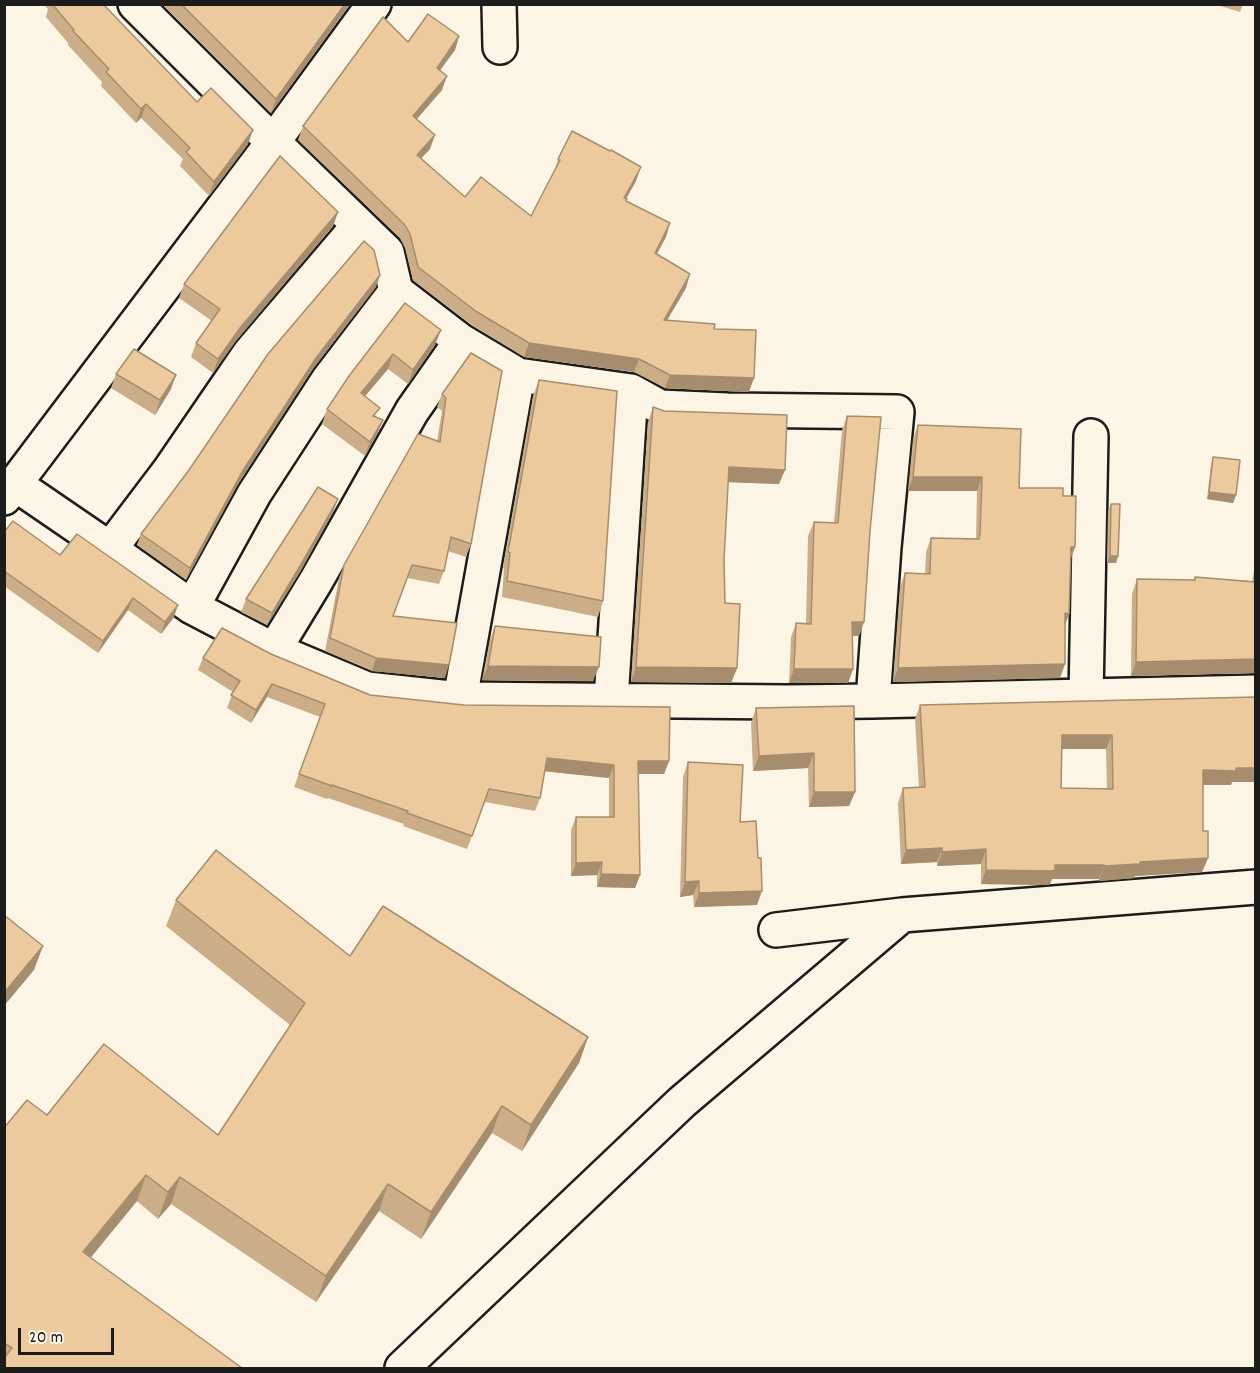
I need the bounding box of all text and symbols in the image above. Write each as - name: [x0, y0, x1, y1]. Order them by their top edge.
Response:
- scale bar: [21, 1316, 117, 1354]
- text: 20 m: [29, 1326, 63, 1351]

